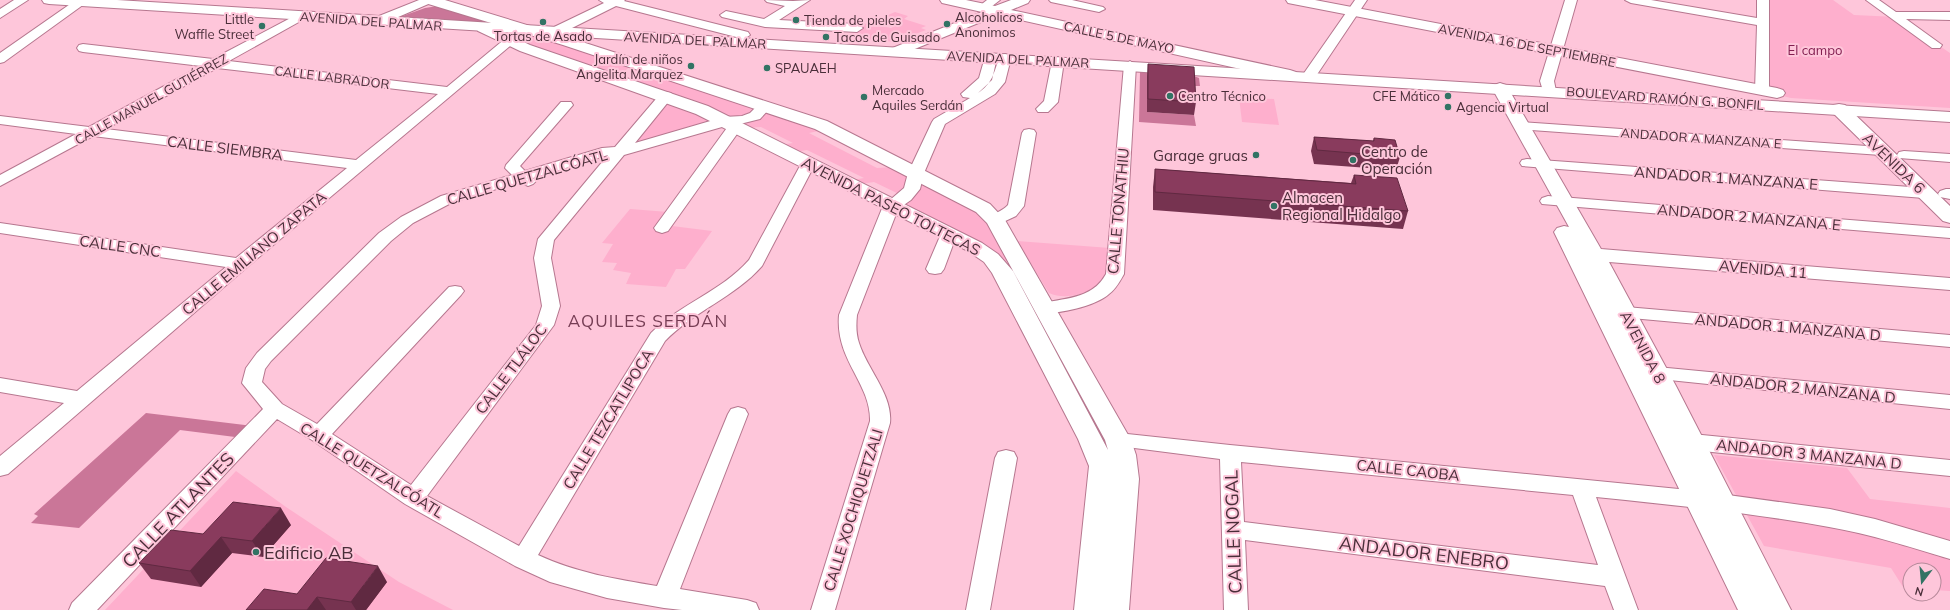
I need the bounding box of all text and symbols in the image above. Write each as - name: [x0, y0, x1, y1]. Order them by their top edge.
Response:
- street label: AVENIDA DEL PALMAR: [299, 8, 443, 34]
- place label: Alcoholicos Anonimos: [955, 9, 1023, 40]
- place label: Little Waffle Street: [174, 11, 254, 42]
- place label: Tienda de pieles: [804, 12, 901, 28]
- marker: Tienda de pieles: [791, 15, 801, 25]
- marker: Tortas de Asado: [538, 17, 548, 27]
- street label: CALLE 5 DE MAYO: [1062, 17, 1176, 57]
- marker: Alcoholicos Anonimos: [942, 19, 952, 29]
- street label: AVENIDA 16 DE SEPTIEMBRE: [1437, 20, 1617, 70]
- marker: Little Waffle Street: [257, 21, 267, 31]
- place label: Tortas de Asado: [494, 28, 592, 44]
- street label: AVENIDA DEL PALMAR: [623, 28, 767, 52]
- place label: Tacos de Guisado: [834, 29, 940, 45]
- marker: Tacos de Guisado: [821, 32, 831, 42]
- park label: El campo: [1788, 42, 1842, 58]
- street label: AVENIDA DEL PALMAR: [946, 47, 1090, 71]
- street label: CALLE MANUEL GUTIÉRREZ: [72, 50, 231, 148]
- place label: Jardín de niños Angelita Marquez: [576, 51, 683, 82]
- place label: SPAUAEH: [775, 60, 837, 76]
- marker: Jardín de niños Angelita Marquez: [686, 61, 696, 71]
- street label: CALLE LABRADOR: [274, 62, 390, 92]
- marker: SPAUAEH: [762, 63, 772, 73]
- place label: Mercado Aquiles Serdán: [872, 82, 963, 113]
- street label: BOULEVARD RAMÓN G. BONFIL: [1566, 83, 1764, 113]
- place label: Centro Técnico: [1178, 88, 1266, 104]
- place label: CFE Mático: [1372, 88, 1440, 104]
- marker: Centro Técnico: [1165, 91, 1175, 101]
- marker: CFE Mático: [1443, 91, 1453, 101]
- marker: Mercado Aquiles Serdán: [859, 92, 869, 102]
- place label: Agencia Virtual: [1456, 99, 1549, 115]
- marker: Agencia Virtual: [1443, 102, 1453, 112]
- street label: ANDADOR A MANZANA E: [1620, 124, 1782, 152]
- street label: AVENIDA 6: [1859, 129, 1929, 197]
- street label: CALLE SIEMBRA: [166, 131, 284, 165]
- place label: Centro de Operación: [1361, 142, 1432, 178]
- street label: CALLE QUETZALCÓATL: [445, 145, 609, 209]
- place label: Garage gruas: [1153, 146, 1248, 165]
- street label: CALLE TONATHIU: [1103, 147, 1133, 275]
- marker: Garage gruas: [1251, 150, 1261, 160]
- street label: AVENIDA PASEO TOLTECAS: [798, 153, 984, 259]
- marker: Centro de Operación: [1348, 155, 1358, 165]
- street label: ANDADOR 1 MANZANA E: [1633, 162, 1819, 194]
- street label: CALLE EMILIANO ZAPATA: [178, 187, 330, 319]
- place label: Almacen Regional Hidalgo: [1282, 188, 1401, 224]
- street label: ANDADOR 2 MANZANA E: [1656, 200, 1842, 235]
- marker: Almacen Regional Hidalgo: [1269, 201, 1279, 211]
- street label: CALLE CNC: [78, 231, 162, 261]
- street label: AVENIDA 11: [1718, 256, 1808, 282]
- street label: AVENIDA 8: [1616, 307, 1670, 387]
- street label: ANDADOR 1 MANZANA D: [1694, 309, 1882, 345]
- district label: AQUILES SERDÁN: [568, 310, 728, 331]
- street label: CALLE TLÁLOC: [471, 320, 551, 418]
- street label: CALLE TEZCATLIPOCA: [559, 346, 657, 492]
- street label: ANDADOR 2 MANZANA D: [1709, 369, 1897, 407]
- street label: CALLE QUETZALCÓATL: [297, 418, 447, 522]
- street label: CALLE XOCHIQUETZALI: [819, 427, 887, 593]
- street label: ANDADOR 3 MANZANA D: [1715, 435, 1903, 473]
- street label: CALLE ATLANTES: [117, 448, 239, 572]
- street label: CALLE CAOBA: [1355, 455, 1461, 485]
- street label: CALLE NOGAL: [1219, 470, 1247, 594]
- street label: ANDADOR ENEBRO: [1338, 531, 1510, 575]
- place label: Edificio AB: [264, 541, 354, 564]
- marker: Edificio AB: [251, 547, 261, 557]
- north arrow: [1902, 562, 1942, 602]
- text: N: [1913, 584, 1925, 599]

